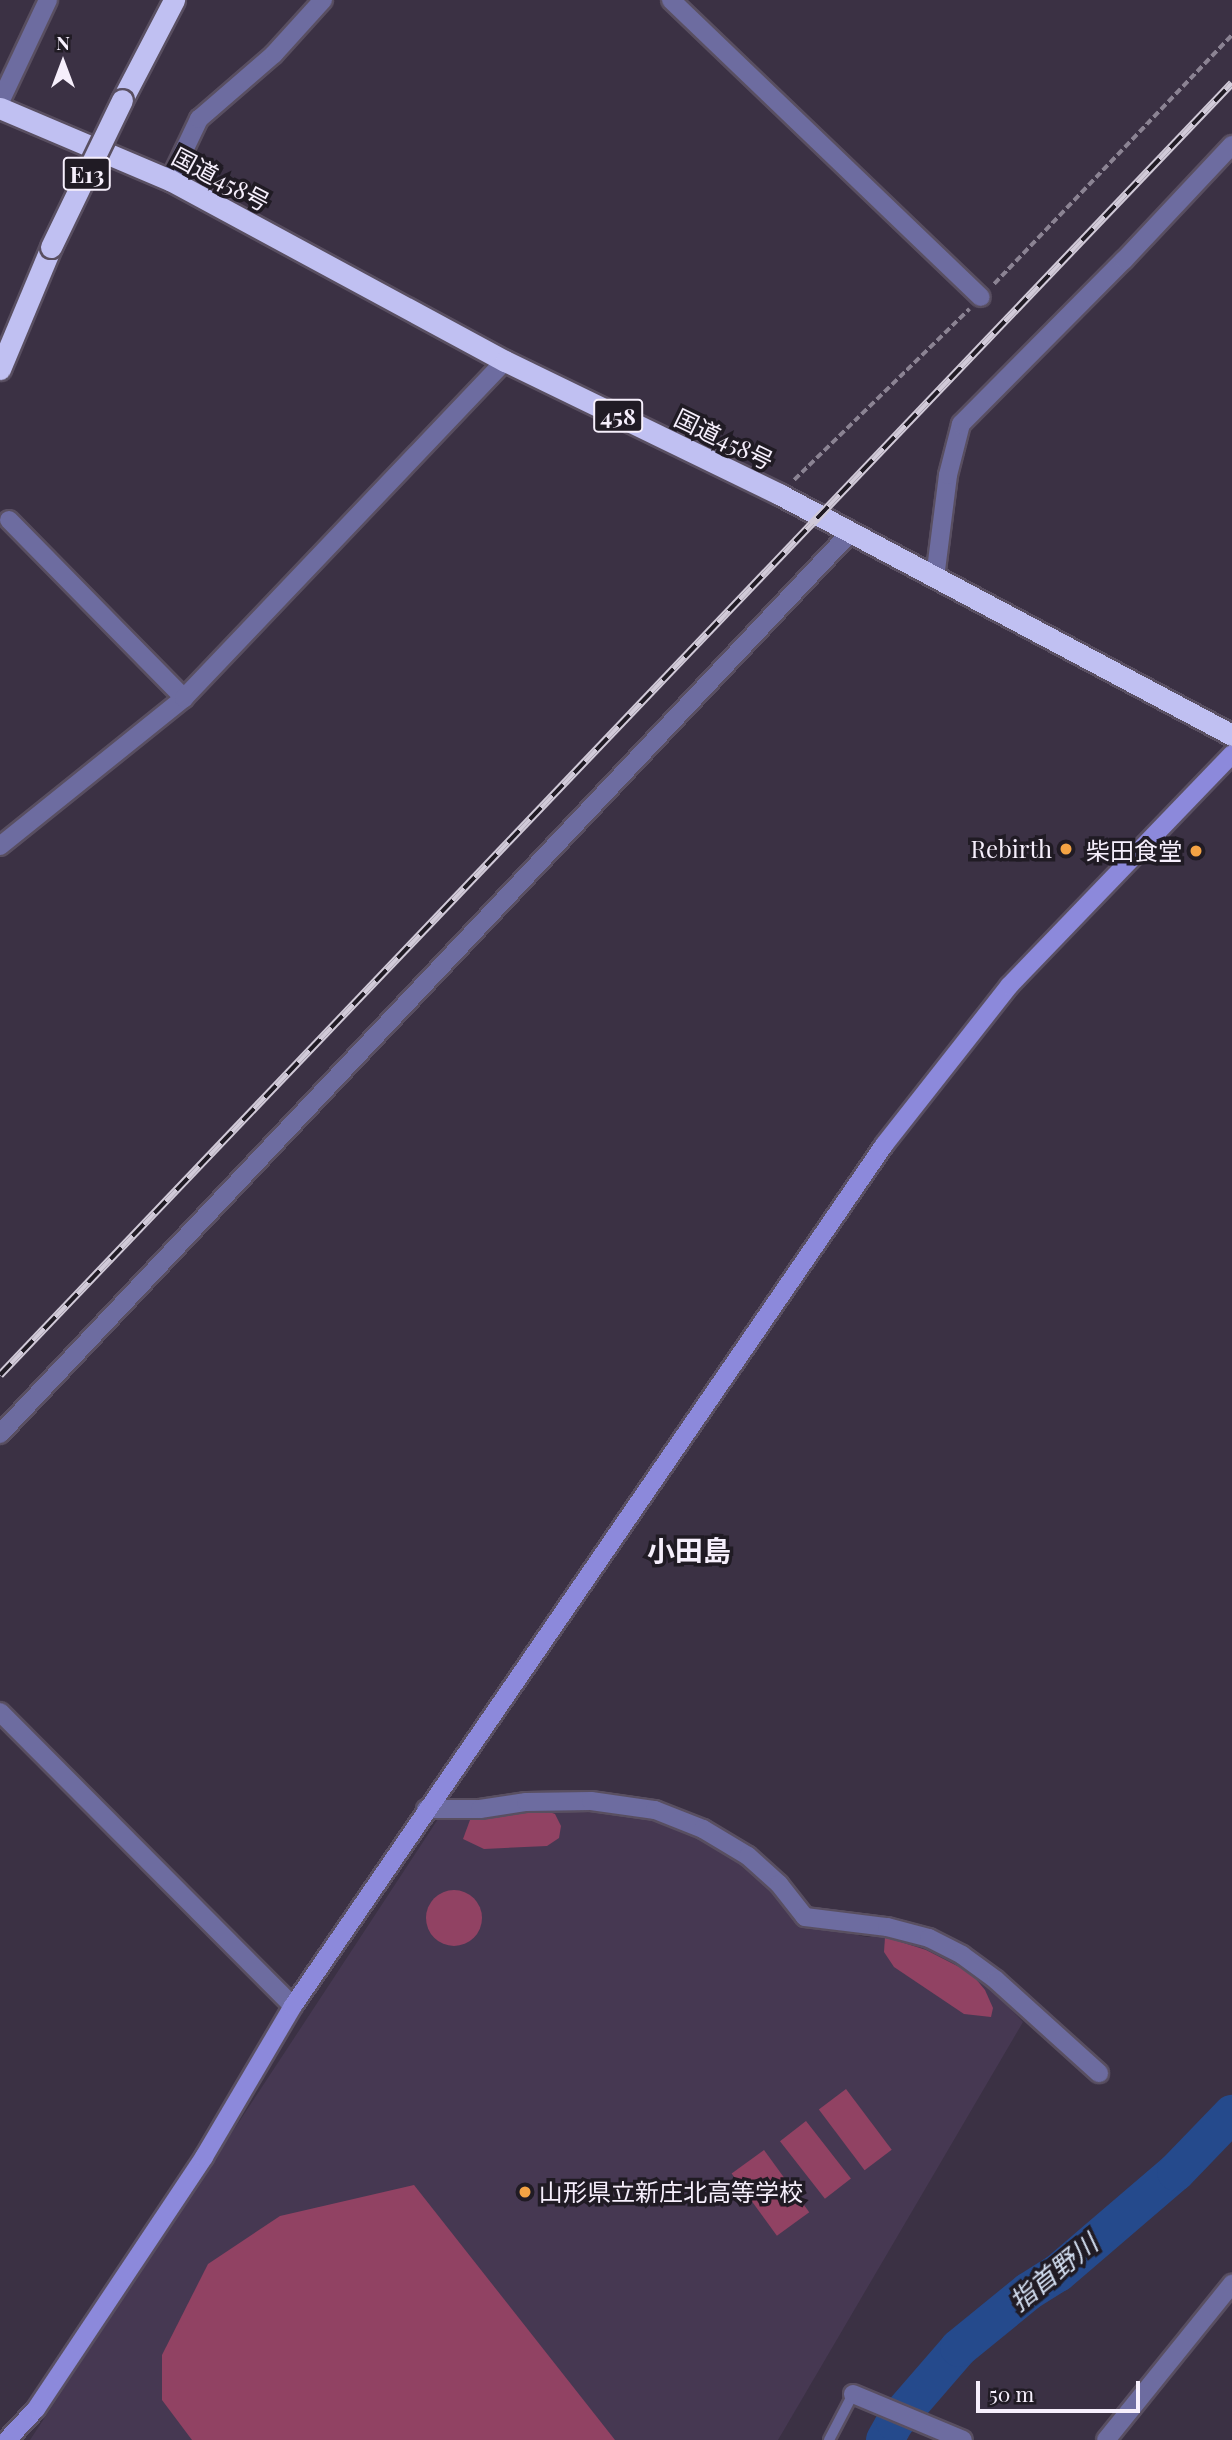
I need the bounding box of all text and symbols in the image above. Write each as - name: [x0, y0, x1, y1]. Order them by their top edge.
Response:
- north arrow: [28, 28, 98, 98]
- text: N: [56, 29, 70, 55]
- street label: 国道458号: [167, 141, 275, 217]
- road number: E13: [62, 154, 112, 194]
- road number: 458: [592, 396, 644, 436]
- street label: 国道458号: [670, 403, 778, 475]
- place label: Rebirth: [970, 835, 1052, 863]
- place label: 柴田食堂: [1086, 837, 1182, 865]
- marker: Rebirth: [1058, 841, 1074, 857]
- marker: 柴田食堂: [1188, 843, 1204, 859]
- district label: 小田島: [647, 1533, 731, 1567]
- place label: 山形県立新庄北高等学校: [539, 2178, 803, 2206]
- marker: 山形県立新庄北高等学校: [517, 2184, 533, 2200]
- water label: 指首野川: [1003, 2227, 1103, 2317]
- scale bar: [980, 2366, 1144, 2410]
- text: 50 m: [989, 2379, 1034, 2407]

